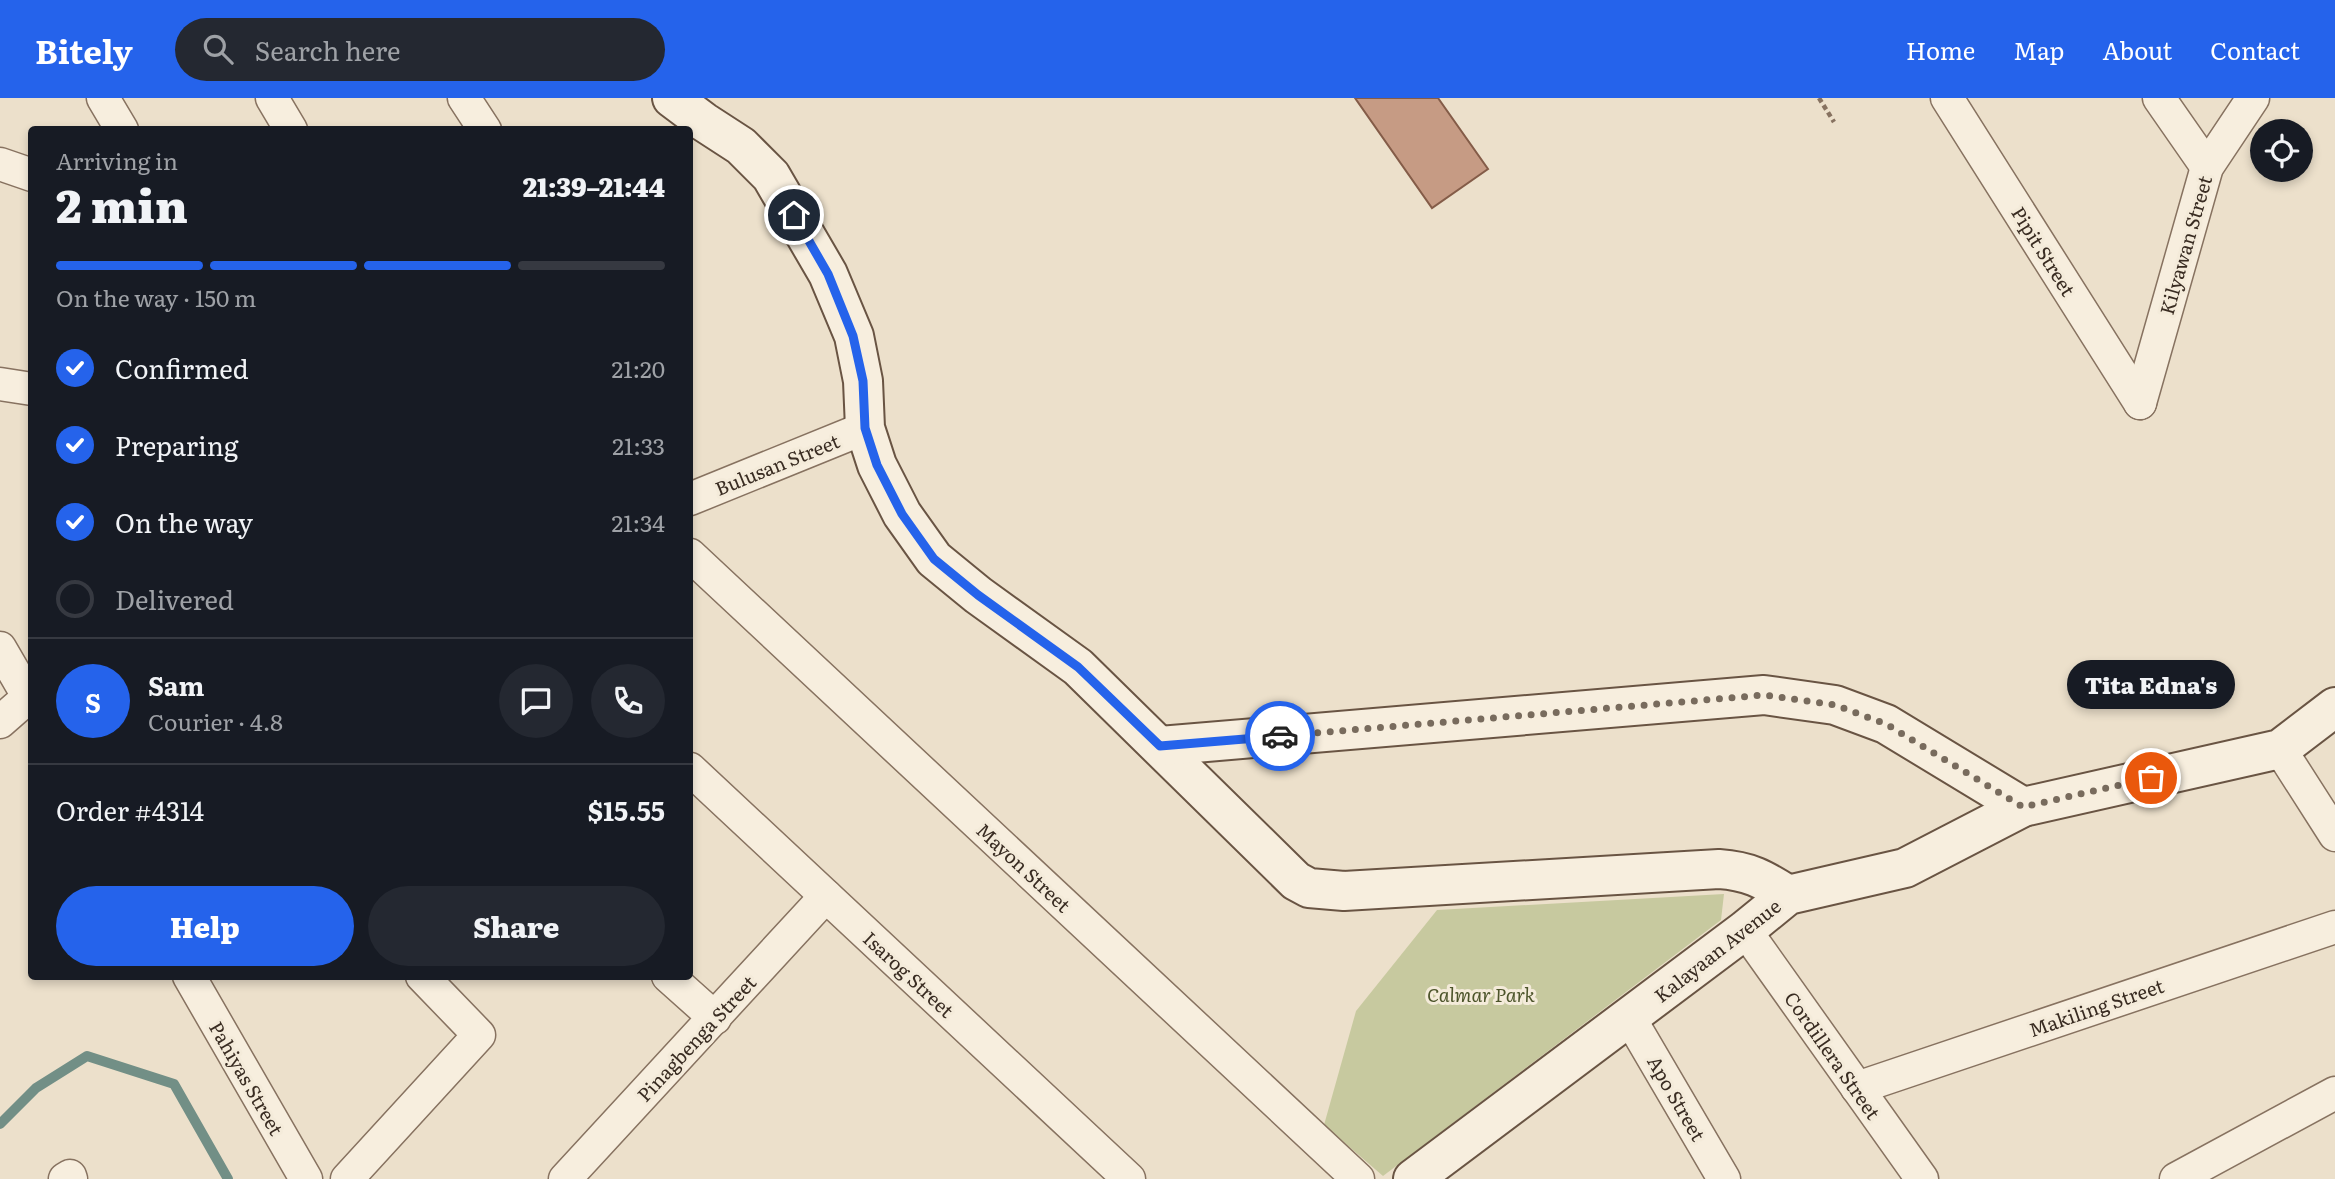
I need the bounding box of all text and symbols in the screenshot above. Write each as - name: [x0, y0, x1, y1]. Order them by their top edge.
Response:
- search box: [175, 18, 665, 81]
- text: Bitely: [35, 25, 133, 74]
- icon: search: [199, 30, 237, 68]
- text: Search here: [255, 30, 401, 69]
- text: Home: [1906, 32, 1975, 67]
- text: Map: [2013, 32, 2064, 67]
- text: About: [2102, 32, 2172, 67]
- text: Contact: [2210, 32, 2300, 67]
- map controls: [2250, 119, 2313, 182]
- button: locate: [2250, 119, 2313, 182]
- text: Arriving in: [56, 143, 178, 177]
- text: 21:39–21:44: [523, 166, 665, 205]
- text: 2 min: [56, 169, 188, 237]
- street label: Kilyawan Street: [2152, 172, 2218, 318]
- pin: [764, 185, 824, 245]
- icon: home: [775, 196, 813, 234]
- street label: Pipit Street: [2005, 201, 2083, 302]
- text: On the way · 150 m: [56, 280, 256, 314]
- text: Confirmed: [115, 348, 249, 387]
- icon: check: [56, 349, 94, 387]
- text: 21:20: [612, 351, 665, 385]
- text: Preparing: [115, 425, 238, 464]
- icon: check: [56, 426, 94, 464]
- street label: Bulusan Street: [711, 426, 844, 502]
- text: 21:33: [612, 428, 665, 462]
- text: On the way: [115, 502, 253, 541]
- icon: check: [56, 503, 94, 541]
- text: 21:34: [612, 505, 665, 539]
- text: Delivered: [115, 579, 234, 618]
- callout: Tita Edna's: [2067, 659, 2235, 708]
- button: chat: [499, 664, 573, 738]
- button: phone: [591, 664, 665, 738]
- text: Sam: [148, 665, 204, 704]
- text: Tita Edna's: [2085, 667, 2217, 701]
- text: S: [85, 682, 101, 721]
- courier: [1245, 701, 1315, 771]
- text: Courier · 4.8: [148, 704, 283, 738]
- icon: car: [1261, 717, 1299, 755]
- pin: [2121, 748, 2181, 808]
- icon: bag: [2132, 759, 2170, 797]
- text: Order #4314: [56, 790, 204, 829]
- text: $15.55: [588, 790, 665, 829]
- street label: Mayon Street: [971, 816, 1078, 918]
- button: Help: [56, 886, 354, 966]
- button: Share: [368, 886, 665, 966]
- street label: Kalayaan Avenue: [1648, 892, 1786, 1008]
- street label: Isarog Street: [857, 925, 961, 1024]
- street label: Pinagbenga Street: [630, 968, 762, 1107]
- street label: Makiling Street: [2025, 971, 2167, 1043]
- park label: Calmar Park: [1427, 980, 1536, 1008]
- street label: Cordillera Street: [1778, 985, 1888, 1125]
- street label: Pahiyas Street: [203, 1016, 291, 1140]
- street label: Apo Street: [1641, 1050, 1713, 1146]

